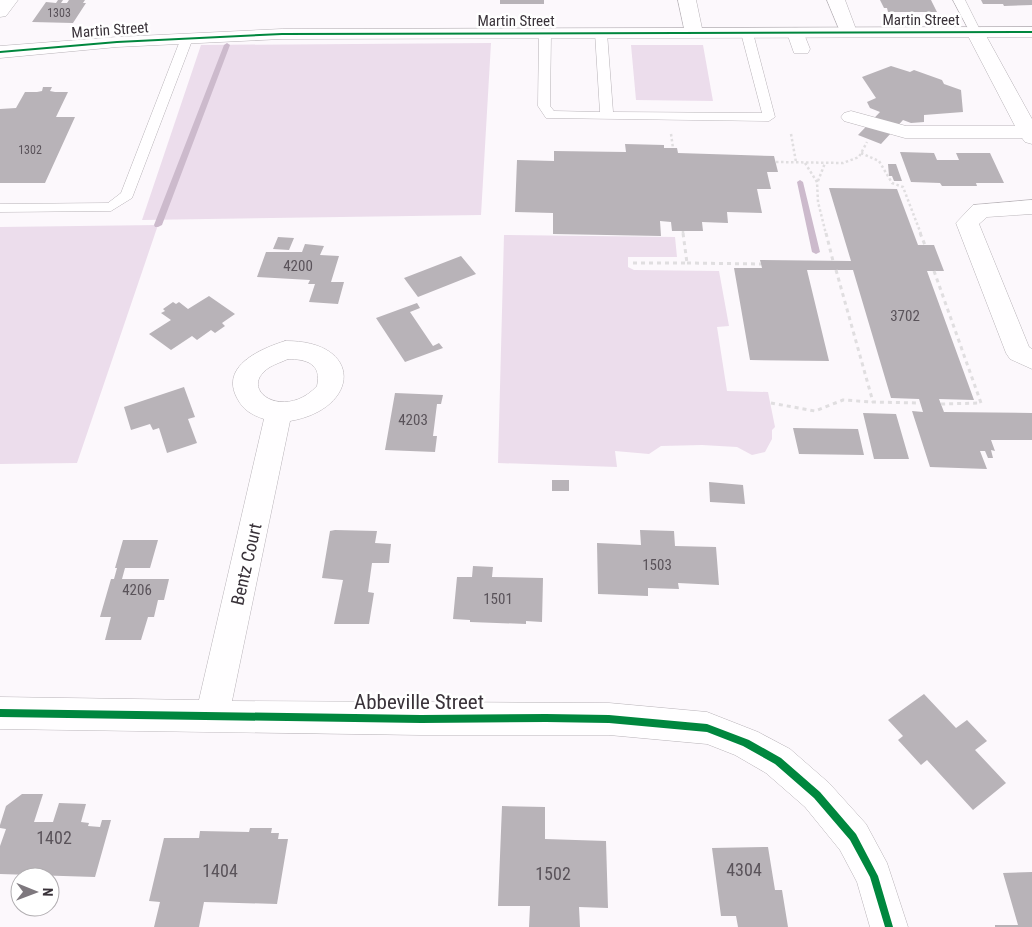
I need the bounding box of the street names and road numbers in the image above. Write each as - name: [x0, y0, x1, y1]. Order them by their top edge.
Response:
- street label: Martin Street: [882, 11, 960, 29]
- street label: Martin Street: [477, 12, 555, 30]
- street label: Martin Street: [71, 18, 149, 42]
- street label: Bentz Court: [226, 521, 266, 607]
- street label: Abbeville Street: [354, 690, 484, 714]

